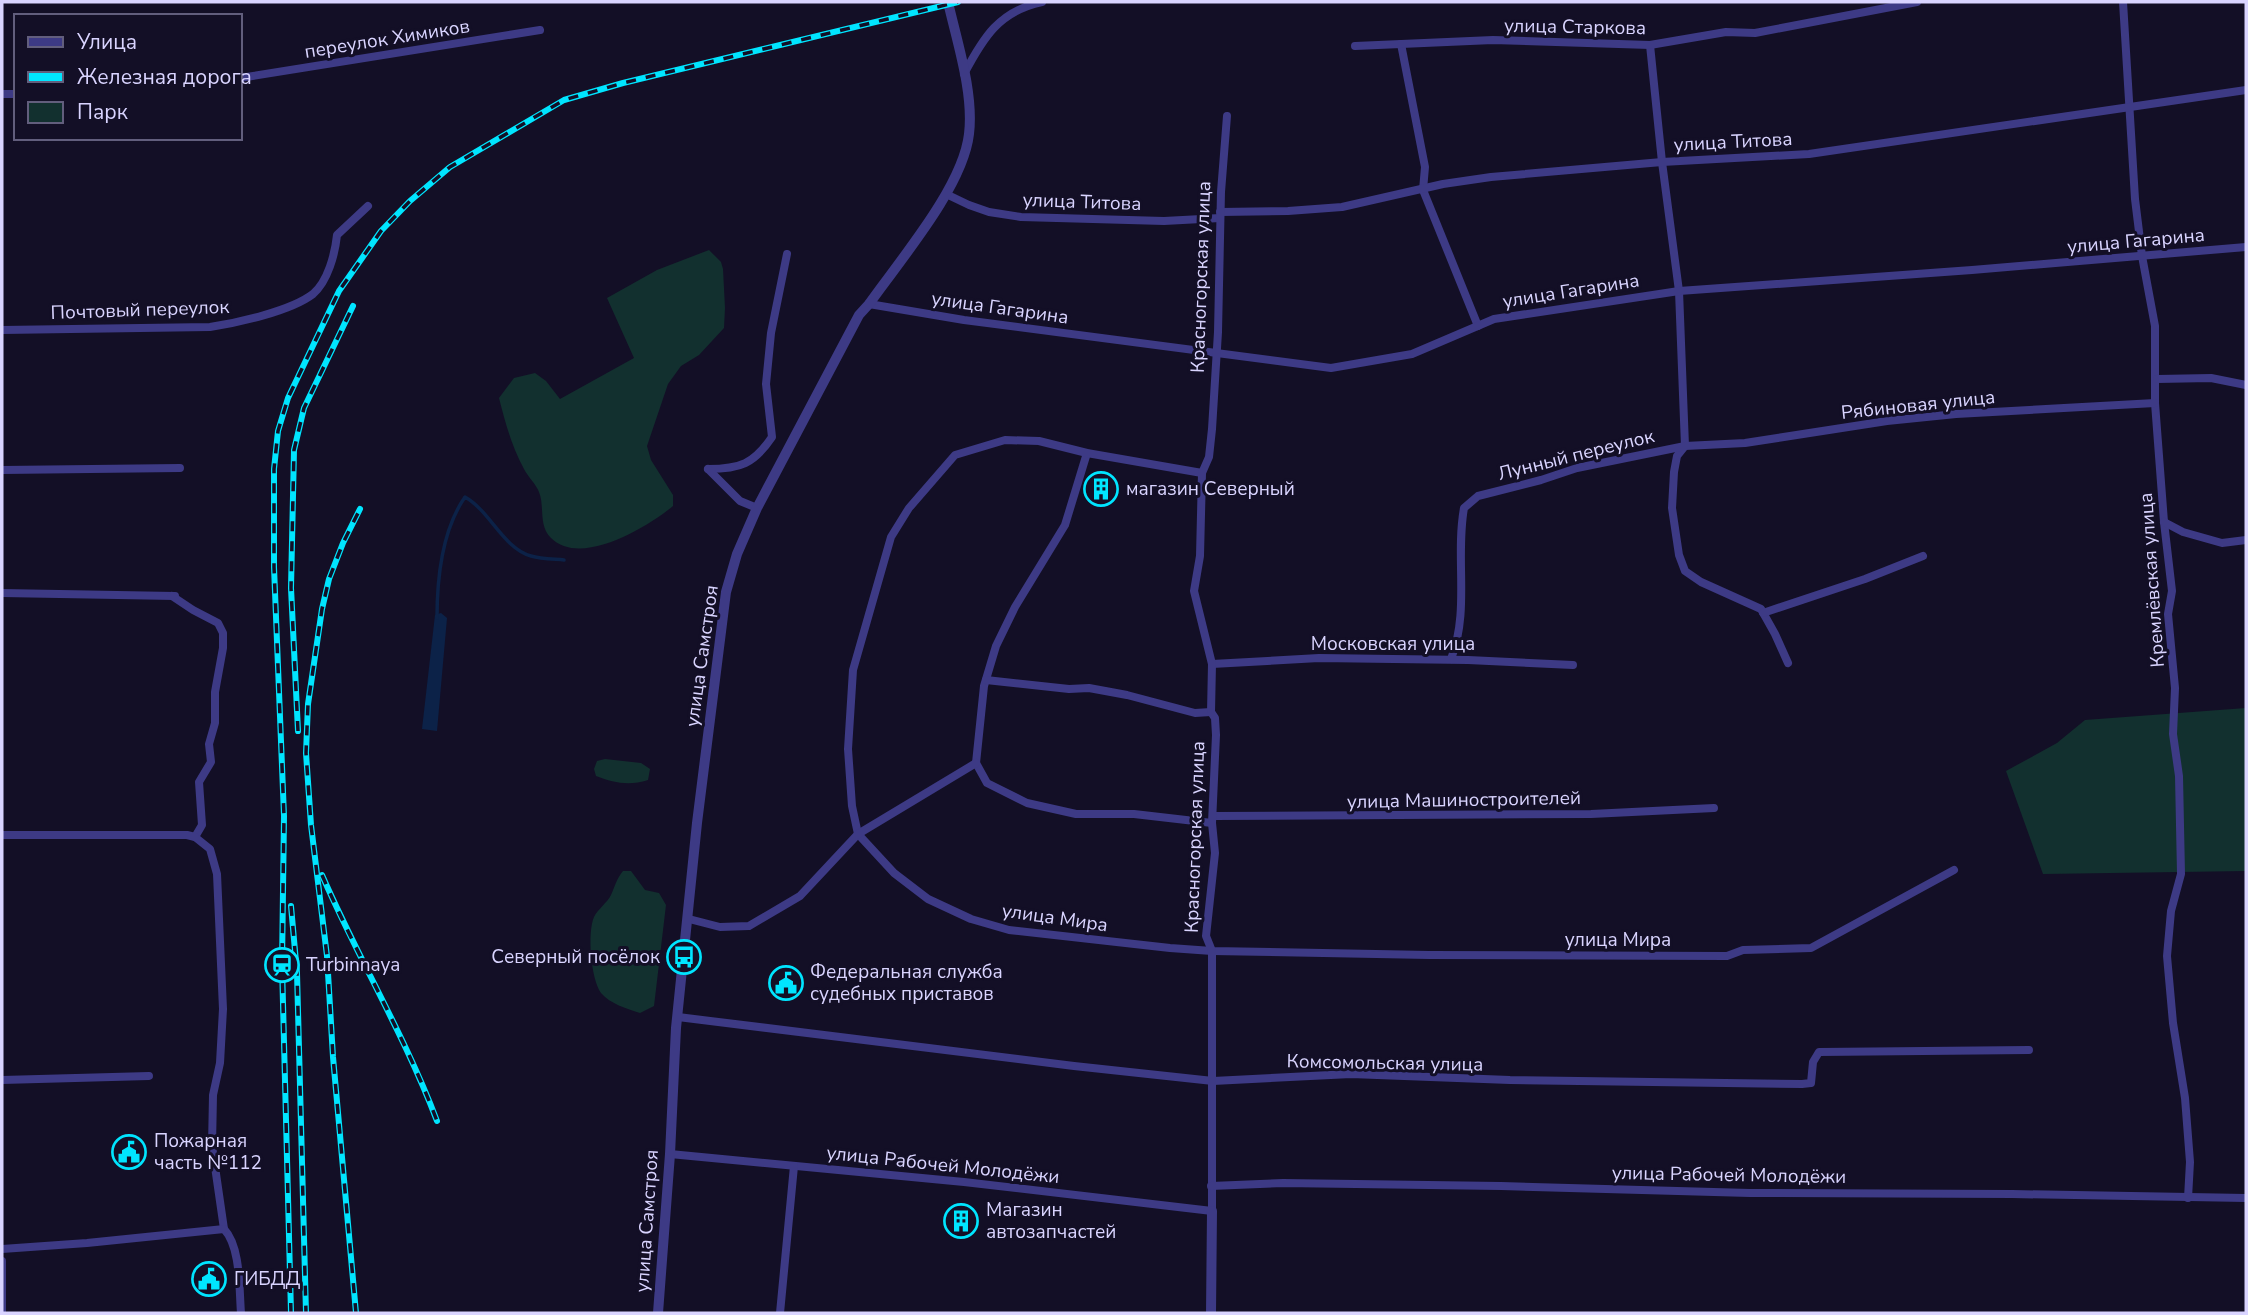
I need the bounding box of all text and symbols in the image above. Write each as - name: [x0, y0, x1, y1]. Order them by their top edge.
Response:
- street label: переулок Химиков: [303, 13, 471, 65]
- street label: улица Старкова: [1504, 13, 1646, 41]
- legend: [14, 14, 242, 140]
- text: Улица: [76, 28, 137, 56]
- text: Железная дорога: [77, 63, 252, 91]
- text: Парк: [77, 98, 129, 126]
- street label: улица Титова: [1673, 126, 1793, 158]
- street label: Красногорская улица: [1185, 180, 1217, 374]
- street label: улица Титова: [1022, 187, 1142, 217]
- street label: улица Гагарина: [2066, 222, 2206, 260]
- street label: улица Гагарина: [1501, 267, 1641, 315]
- street label: улица Гагарина: [930, 286, 1070, 330]
- street label: Почтовый переулок: [50, 294, 230, 326]
- street label: Рябиновая улица: [1840, 384, 1996, 426]
- street label: Лунный переулок: [1495, 423, 1657, 487]
- building icon: магазин Северный: [1082, 470, 1120, 508]
- place label: магазин Северный: [1126, 476, 1295, 502]
- street label: Кремлёвская улица: [2133, 492, 2171, 668]
- street label: улица Самстроя: [679, 583, 725, 729]
- street label: Московская улица: [1311, 631, 1475, 657]
- street label: Красногорская улица: [1179, 740, 1211, 934]
- street label: улица Машиностроителей: [1347, 785, 1581, 815]
- street label: улица Мира: [1000, 898, 1110, 938]
- street label: улица Мира: [1565, 927, 1671, 953]
- bus stop icon: Северный посёлок: [665, 938, 703, 976]
- place label: Северный посёлок: [491, 944, 660, 970]
- station icon: Turbinnaya: [263, 946, 301, 984]
- place label: Turbinnaya: [306, 952, 400, 978]
- place label: Федеральная служба судебных приставов: [810, 959, 1003, 1007]
- public building icon: Федеральная служба судебных приставов: [767, 964, 805, 1002]
- street label: Комсомольская улица: [1286, 1048, 1484, 1078]
- place label: Пожарная часть №112: [154, 1128, 262, 1176]
- public building icon: Пожарная часть №112: [110, 1133, 148, 1171]
- street label: улица Рабочей Молодёжи: [825, 1140, 1061, 1190]
- street label: улица Самстроя: [629, 1149, 665, 1293]
- street label: улица Рабочей Молодёжи: [1612, 1160, 1846, 1190]
- place label: Магазин автозапчастей: [986, 1197, 1116, 1245]
- building icon: Магазин автозапчастей: [942, 1202, 980, 1240]
- public building icon: ГИБДД: [190, 1260, 228, 1298]
- place label: ГИБДД: [234, 1266, 300, 1292]

